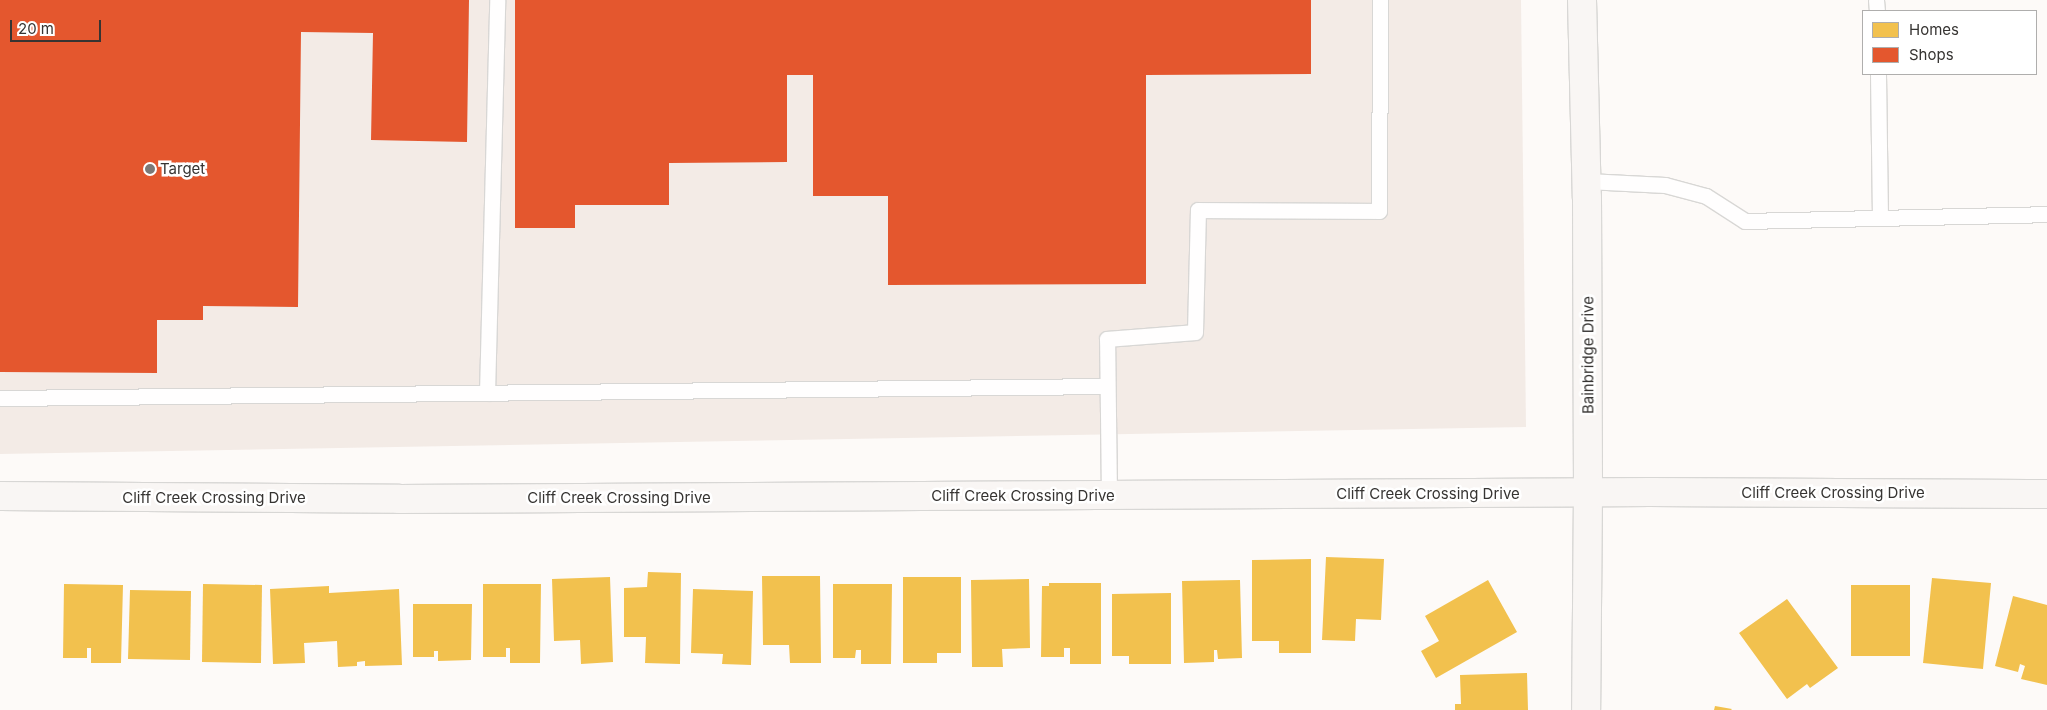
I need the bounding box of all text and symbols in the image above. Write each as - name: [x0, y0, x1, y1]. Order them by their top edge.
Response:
- scale bar: [12, 10, 104, 42]
- legend: [1862, 10, 2037, 75]
- text: 20 m: [18, 19, 54, 38]
- text: Homes: [1909, 20, 1959, 39]
- text: Shops: [1909, 45, 1954, 64]
- place label: Target: [160, 160, 205, 178]
- marker: Target: [144, 163, 156, 175]
- street label: Bainbridge Drive: [1579, 296, 1597, 414]
- street label: Cliff Creek Crossing Drive: [1741, 484, 1925, 502]
- street label: Cliff Creek Crossing Drive: [1336, 485, 1520, 503]
- street label: Cliff Creek Crossing Drive: [931, 487, 1115, 505]
- street label: Cliff Creek Crossing Drive: [122, 489, 306, 507]
- street label: Cliff Creek Crossing Drive: [527, 489, 711, 507]

